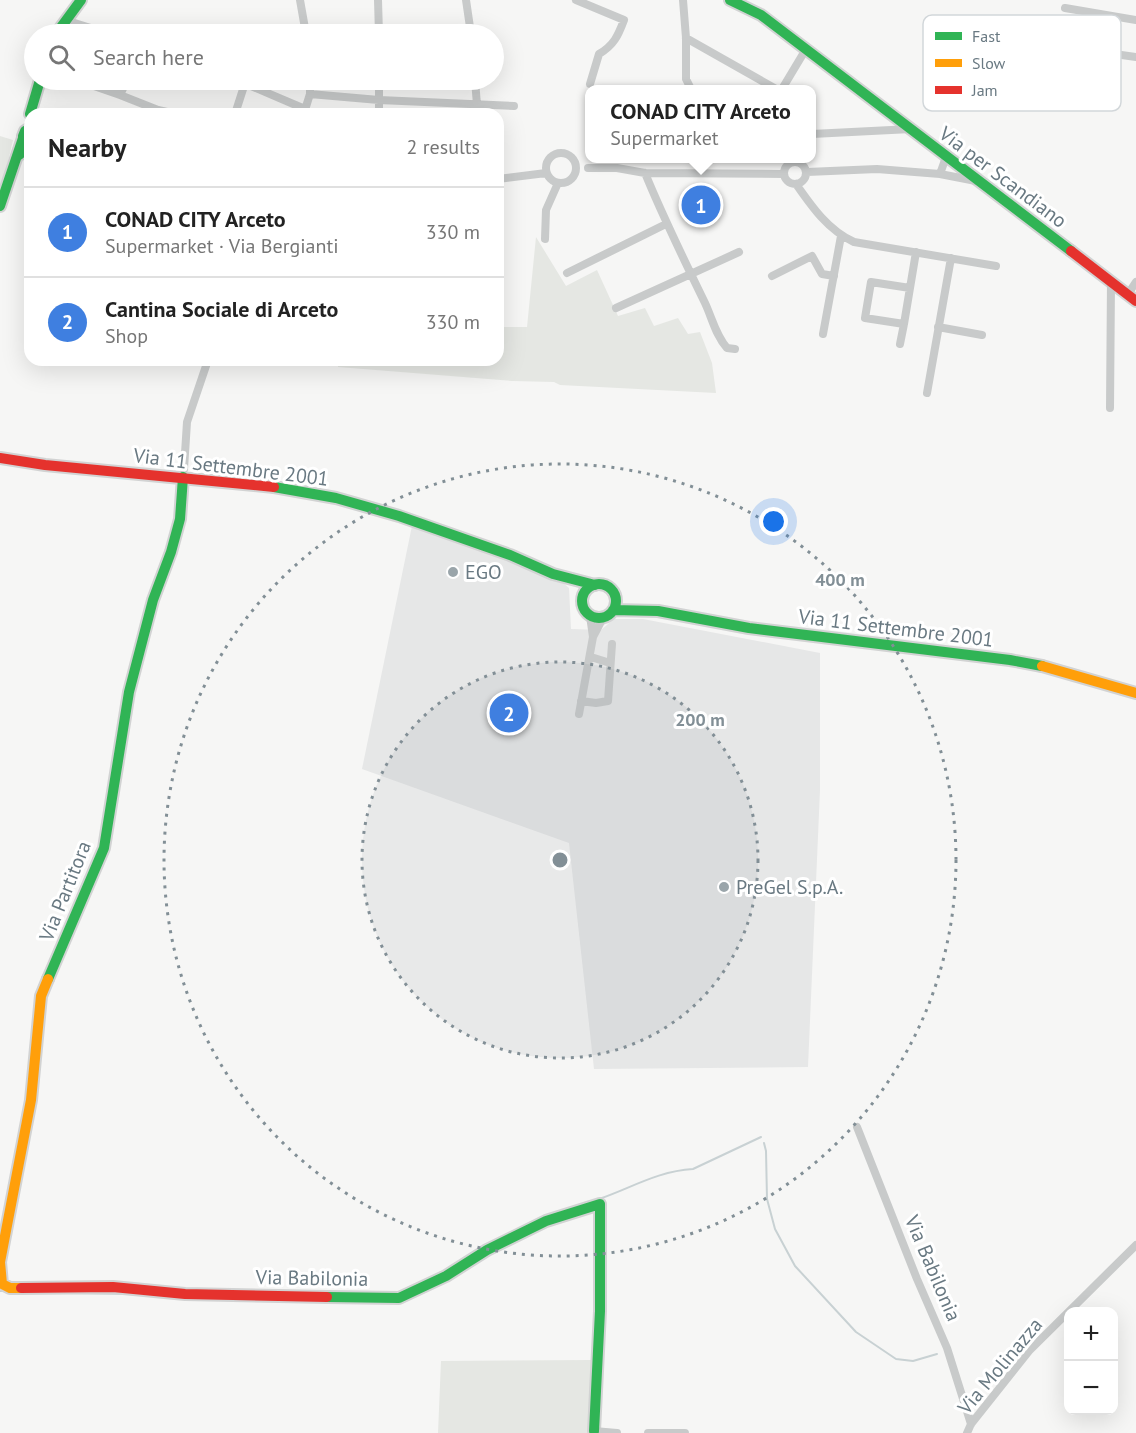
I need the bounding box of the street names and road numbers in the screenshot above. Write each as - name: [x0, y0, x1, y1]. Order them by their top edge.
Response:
- street label: Via per Scandiano: [933, 120, 1072, 234]
- street label: Via 11 Settembre 2001: [131, 442, 330, 492]
- street label: Via 11 Settembre 2001: [796, 603, 995, 653]
- street label: Via Partitora: [33, 837, 97, 946]
- street label: Via Babilonia: [899, 1210, 967, 1325]
- street label: Via Babilonia: [255, 1264, 368, 1292]
- street label: Via Molinazza: [951, 1312, 1048, 1420]

